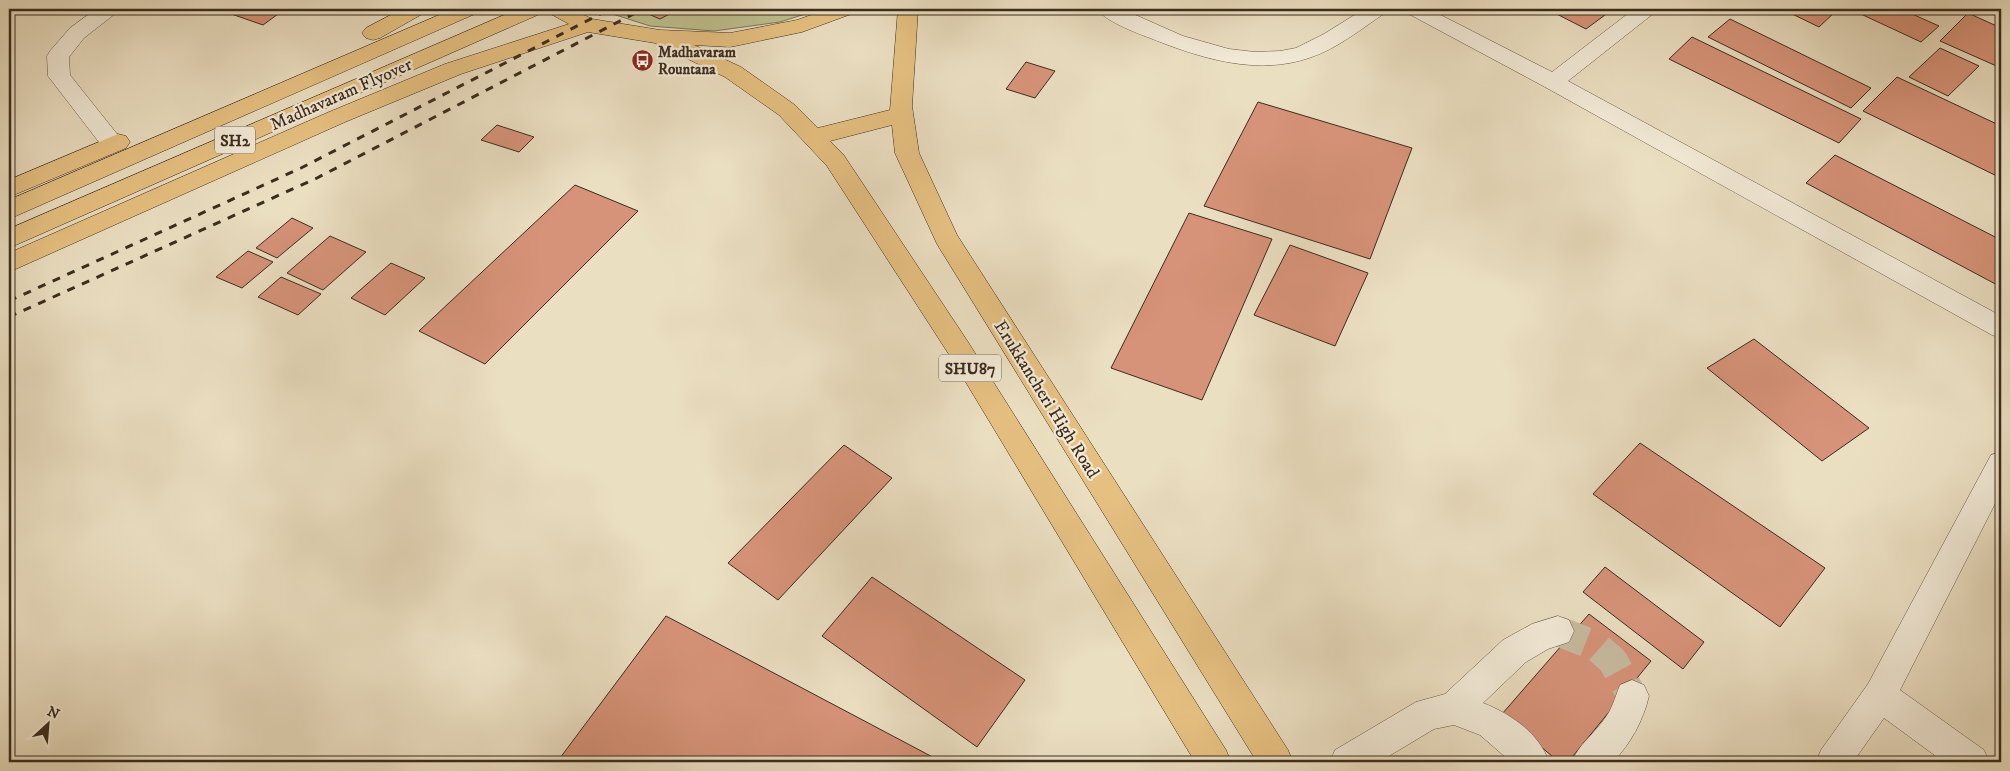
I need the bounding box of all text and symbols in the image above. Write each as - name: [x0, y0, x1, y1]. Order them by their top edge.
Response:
- place label: Madhavaram Rountana: [658, 43, 737, 79]
- bus stop icon: Madhavaram Rountana: [630, 49, 654, 73]
- street label: Madhavaram Flyover: [267, 54, 416, 136]
- road number: SH2: [215, 126, 255, 154]
- street label: Erukkancheri High Road: [989, 317, 1104, 482]
- road number: SHU87: [939, 354, 1001, 382]
- north arrow: [22, 698, 72, 748]
- text: N: [44, 703, 63, 724]

